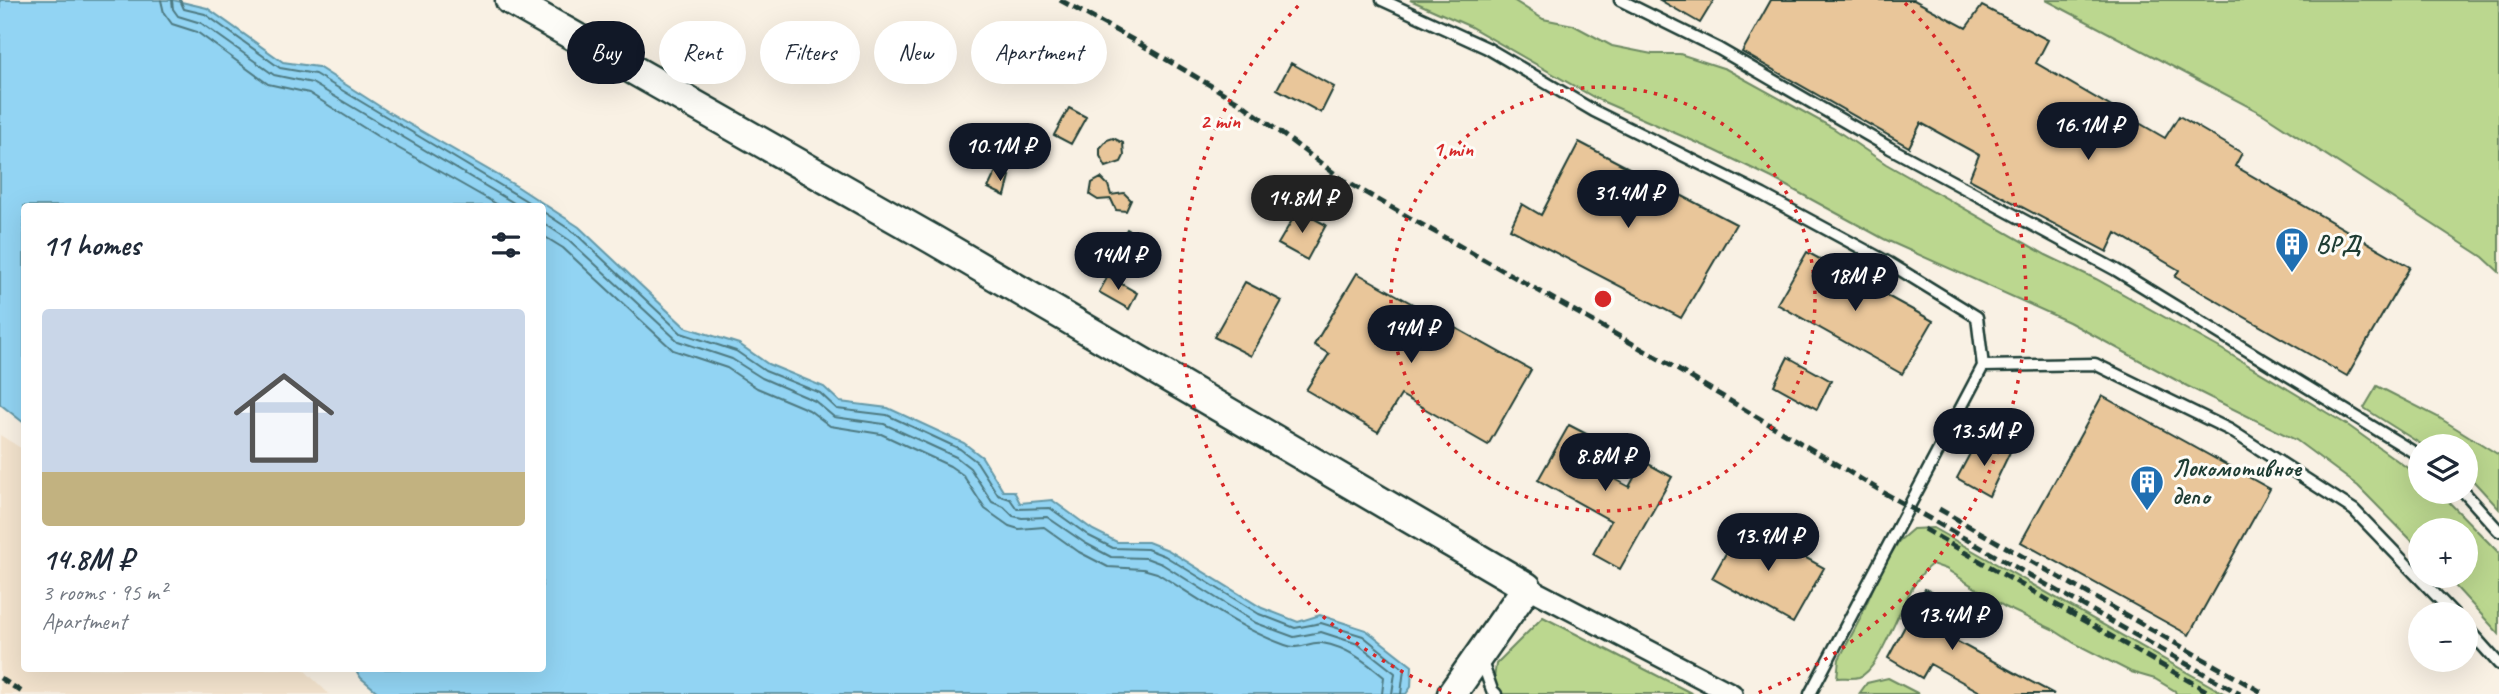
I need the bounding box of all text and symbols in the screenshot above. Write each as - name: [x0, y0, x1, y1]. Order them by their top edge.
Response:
- chip: Buy: [567, 21, 645, 84]
- chip: Rent: [659, 21, 746, 84]
- chip: Filters: [760, 21, 860, 84]
- chip: New: [874, 21, 957, 84]
- chip: Apartment: [971, 21, 1107, 84]
- pin: 16.1M ₽: [2023, 102, 2153, 162]
- text: 2 min: [1200, 108, 1240, 134]
- text: 16.1M ₽: [2053, 110, 2123, 139]
- pin: 10.1M ₽: [935, 124, 1065, 183]
- text: 10.1M ₽: [965, 131, 1035, 160]
- text: 1 min: [1433, 136, 1473, 162]
- pin: 31.4M ₽: [1563, 170, 1693, 230]
- pin: 14.8M ₽: [1237, 176, 1367, 235]
- text: 31.4M ₽: [1593, 178, 1663, 207]
- text: 14.8M ₽: [1267, 183, 1337, 212]
- building icon: ВРД: [2273, 225, 2311, 274]
- text: 11 homes: [42, 226, 140, 264]
- icon: filters: [487, 226, 525, 264]
- place label: ВРД: [2316, 229, 2362, 259]
- pin: 14M ₽: [1069, 232, 1167, 292]
- text: 14M ₽: [1091, 240, 1145, 269]
- pin: 18M ₽: [1806, 254, 1904, 313]
- text: 18M ₽: [1828, 261, 1882, 290]
- centre of rings: [1591, 287, 1615, 311]
- pin: 14M ₽: [1362, 306, 1460, 365]
- text: 14M ₽: [1384, 313, 1438, 342]
- icon: home: [221, 355, 347, 481]
- pin: 13.5M ₽: [1919, 408, 2049, 468]
- text: 13.5M ₽: [1949, 416, 2019, 445]
- pin: 8.8M ₽: [1548, 434, 1662, 493]
- map controls: [2408, 434, 2478, 672]
- button: layers: [2408, 434, 2478, 504]
- text: 8.8M ₽: [1575, 441, 1635, 470]
- place label: Локомотивное депо: [2172, 453, 2303, 511]
- building icon: Локомотивное депо: [2128, 463, 2166, 512]
- pin: 13.9M ₽: [1703, 514, 1833, 573]
- button: +: [2408, 518, 2478, 588]
- text: 13.9M ₽: [1733, 521, 1803, 550]
- text: 14.8M ₽: [42, 540, 133, 578]
- text: 3 rooms · 95 m²: [42, 578, 166, 607]
- pin: 13.4M ₽: [1887, 592, 2017, 652]
- text: 13.4M ₽: [1917, 600, 1987, 629]
- button: −: [2408, 602, 2478, 672]
- text: Apartment: [42, 607, 127, 636]

